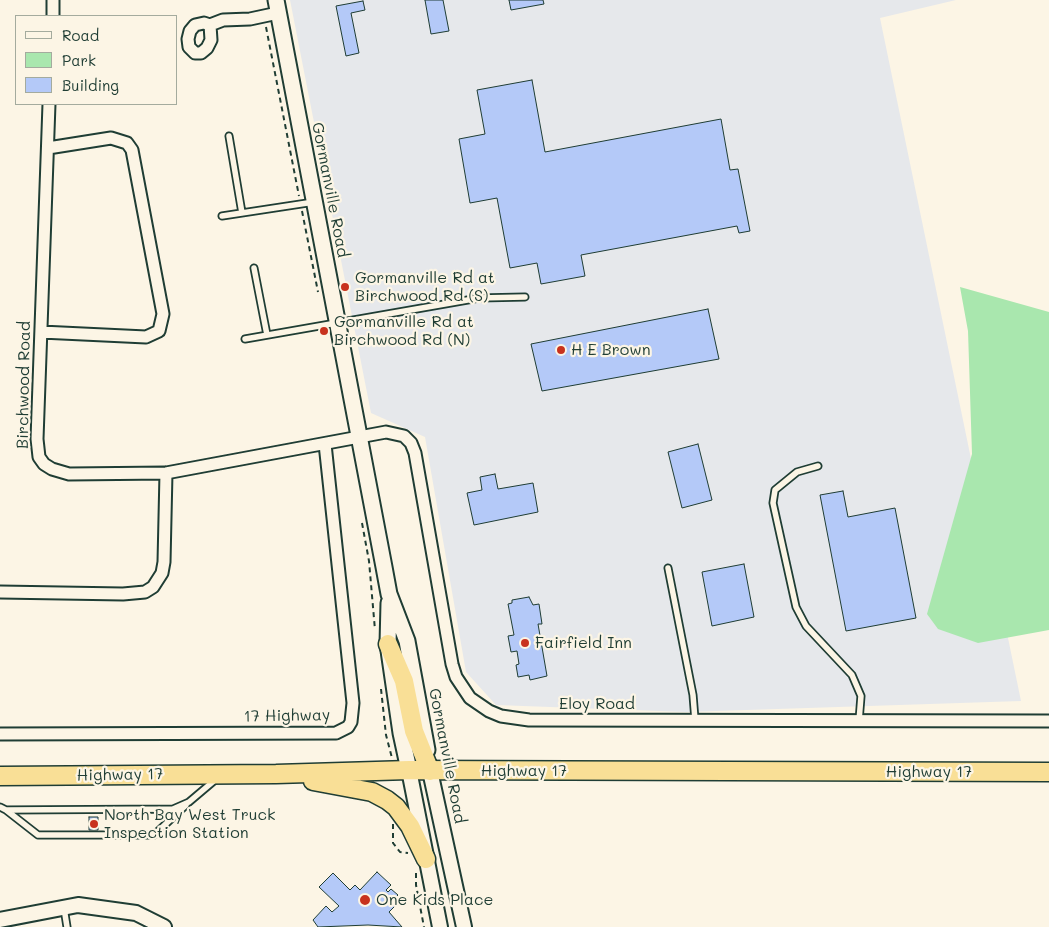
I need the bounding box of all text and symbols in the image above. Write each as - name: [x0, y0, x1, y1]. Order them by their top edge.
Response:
- legend: [15, 15, 178, 105]
- text: Road: [62, 25, 99, 45]
- text: Park: [62, 50, 96, 70]
- text: Building: [62, 75, 119, 95]
- street label: Gormanville Road: [307, 121, 353, 259]
- place label: Gormanville Rd at Birchwood Rd (S): [355, 268, 495, 306]
- marker: Gormanville Rd at Birchwood Rd (S): [339, 281, 351, 293]
- place label: Gormanville Rd at Birchwood Rd (N): [334, 312, 474, 350]
- street label: Birchwood Road: [13, 321, 35, 449]
- marker: Gormanville Rd at Birchwood Rd (N): [318, 325, 330, 337]
- place label: H E Brown: [571, 340, 651, 360]
- marker: H E Brown: [555, 344, 567, 356]
- place label: Fairfield Inn: [535, 633, 632, 653]
- marker: Fairfield Inn: [519, 637, 531, 649]
- street label: Gormanville Road: [424, 687, 470, 825]
- street label: Eloy Road: [559, 694, 635, 714]
- street label: 17 Highway: [244, 706, 330, 726]
- street label: Highway 17: [481, 761, 567, 781]
- street label: Highway 17: [886, 762, 972, 782]
- street label: Highway 17: [77, 765, 163, 785]
- place label: North Bay West Truck Inspection Station: [104, 805, 275, 843]
- marker: North Bay West Truck Inspection Station: [88, 818, 100, 830]
- place label: One Kids Place: [376, 890, 493, 910]
- marker: One Kids Place: [358, 893, 372, 907]

